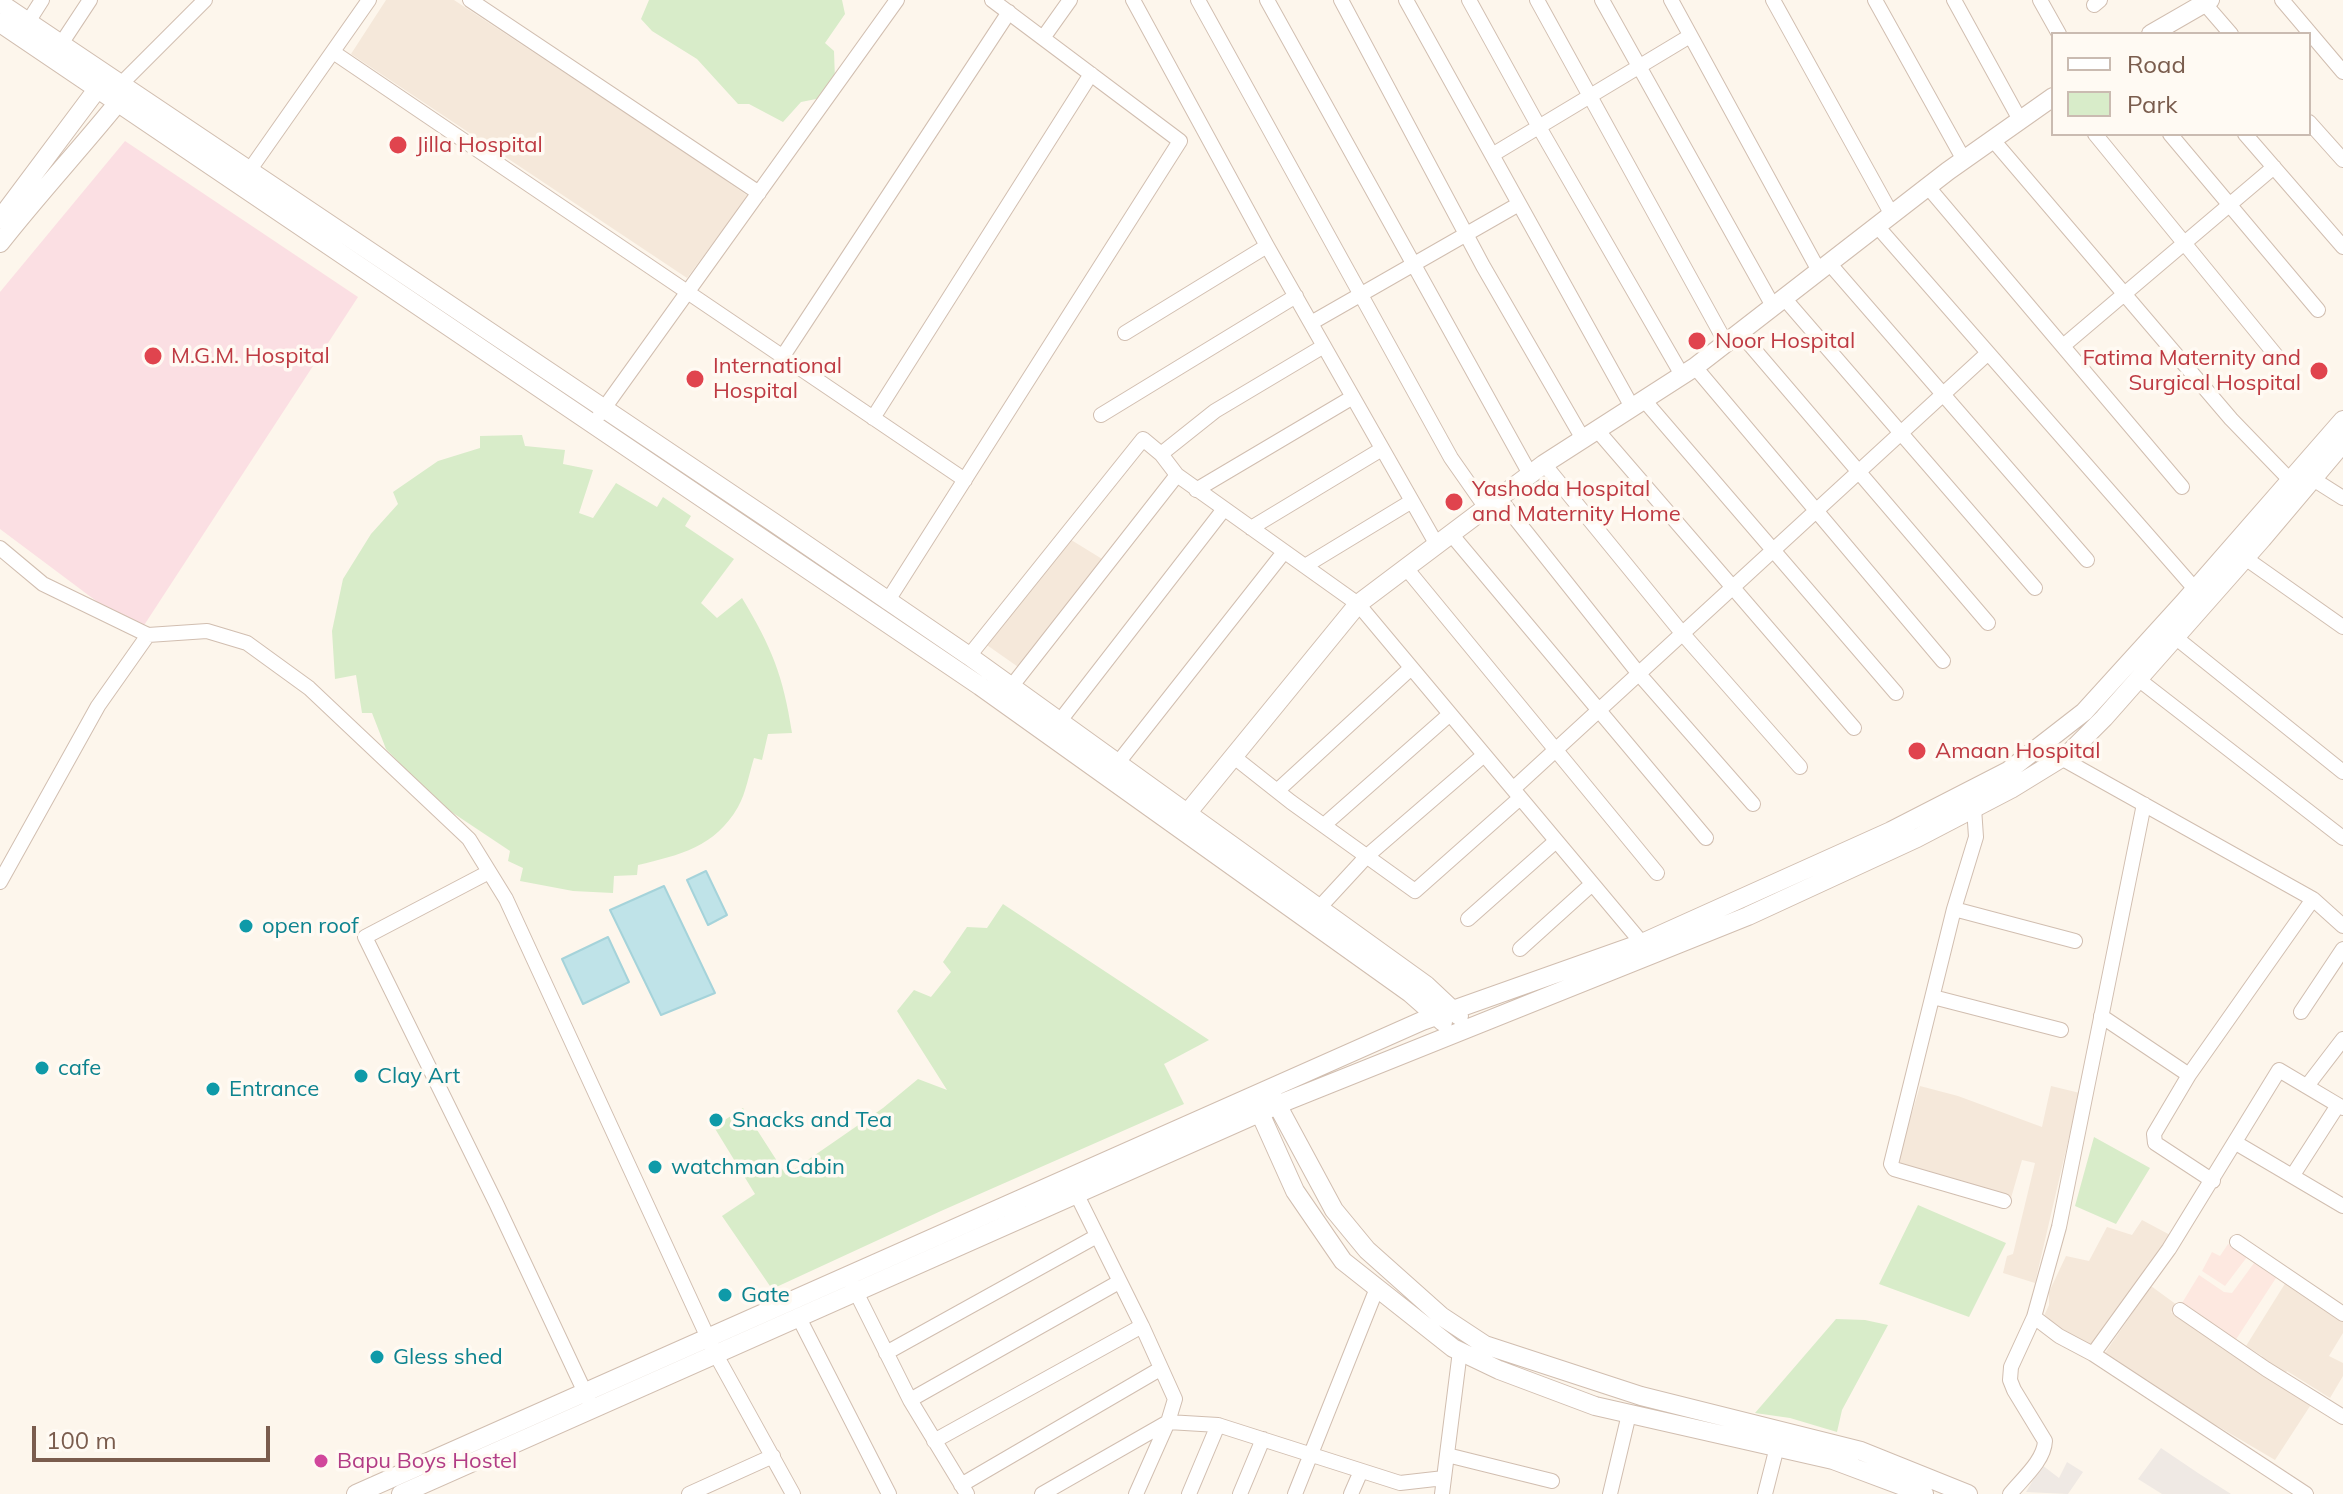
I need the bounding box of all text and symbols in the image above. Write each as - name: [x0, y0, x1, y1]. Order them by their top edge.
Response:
- legend: [2051, 32, 2311, 136]
- text: Road: [2127, 49, 2186, 79]
- text: Park: [2127, 89, 2178, 119]
- place label: Jilla Hospital: [416, 132, 543, 158]
- marker: Jilla Hospital: [387, 134, 409, 156]
- place label: Noor Hospital: [1715, 328, 1855, 354]
- marker: Noor Hospital: [1686, 330, 1708, 352]
- place label: M.G.M. Hospital: [171, 343, 330, 369]
- marker: M.G.M. Hospital: [142, 345, 164, 367]
- place label: Fatima Maternity and Surgical Hospital: [2082, 345, 2301, 396]
- place label: International Hospital: [713, 353, 842, 404]
- marker: Fatima Maternity and Surgical Hospital: [2308, 360, 2330, 382]
- marker: International Hospital: [684, 368, 706, 390]
- place label: Yashoda Hospital and Maternity Home: [1472, 476, 1681, 528]
- marker: Yashoda Hospital and Maternity Home: [1443, 491, 1465, 513]
- place label: Amaan Hospital: [1935, 738, 2100, 764]
- marker: Amaan Hospital: [1906, 740, 1928, 762]
- place label: open roof: [262, 913, 359, 939]
- marker: open roof: [237, 917, 255, 935]
- place label: cafe: [58, 1055, 101, 1081]
- marker: cafe: [33, 1059, 51, 1077]
- place label: Clay Art: [377, 1063, 460, 1089]
- marker: Clay Art: [352, 1067, 370, 1085]
- place label: Entrance: [229, 1076, 319, 1102]
- marker: Entrance: [204, 1080, 222, 1098]
- place label: Snacks and Tea: [732, 1107, 892, 1133]
- marker: Snacks and Tea: [707, 1111, 725, 1129]
- place label: watchman Cabin: [671, 1154, 845, 1180]
- marker: watchman Cabin: [646, 1158, 664, 1176]
- place label: Gate: [741, 1282, 790, 1308]
- marker: Gate: [716, 1286, 734, 1304]
- place label: Gless shed: [393, 1344, 503, 1370]
- marker: Gless shed: [368, 1348, 386, 1366]
- scale bar: [36, 1410, 274, 1460]
- text: 100 m: [46, 1425, 117, 1455]
- place label: Bapu Boys Hostel: [337, 1448, 517, 1474]
- marker: Bapu Boys Hostel: [312, 1452, 330, 1470]

